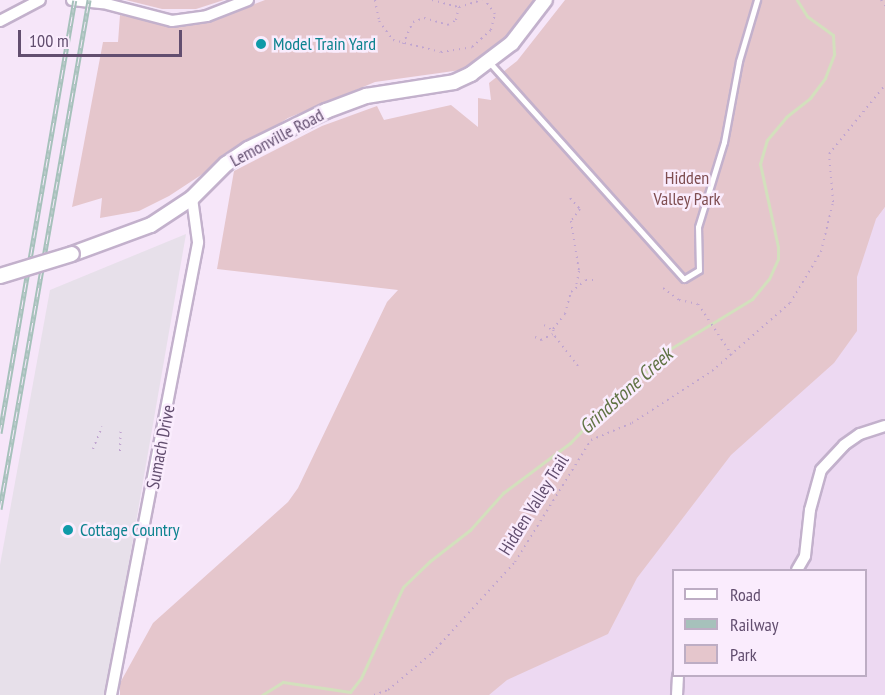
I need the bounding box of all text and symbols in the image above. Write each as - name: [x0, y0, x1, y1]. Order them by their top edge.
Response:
- scale bar: [21, 18, 184, 56]
- text: 100 m: [29, 29, 69, 52]
- place label: Model Train Yard: [273, 33, 377, 55]
- marker: Model Train Yard: [254, 37, 268, 51]
- street label: Lemonville Road: [227, 104, 327, 172]
- park label: Hidden Valley Park: [653, 168, 721, 210]
- water label: Grindstone Creek: [574, 343, 678, 439]
- street label: Sumach Drive: [142, 403, 180, 491]
- street label: Hidden Valley Trail: [494, 450, 574, 560]
- place label: Cottage Country: [80, 519, 180, 541]
- marker: Cottage Country: [61, 523, 75, 537]
- legend: [672, 569, 867, 677]
- text: Road: [730, 583, 761, 606]
- text: Railway: [730, 613, 779, 636]
- text: Park: [730, 643, 757, 666]

